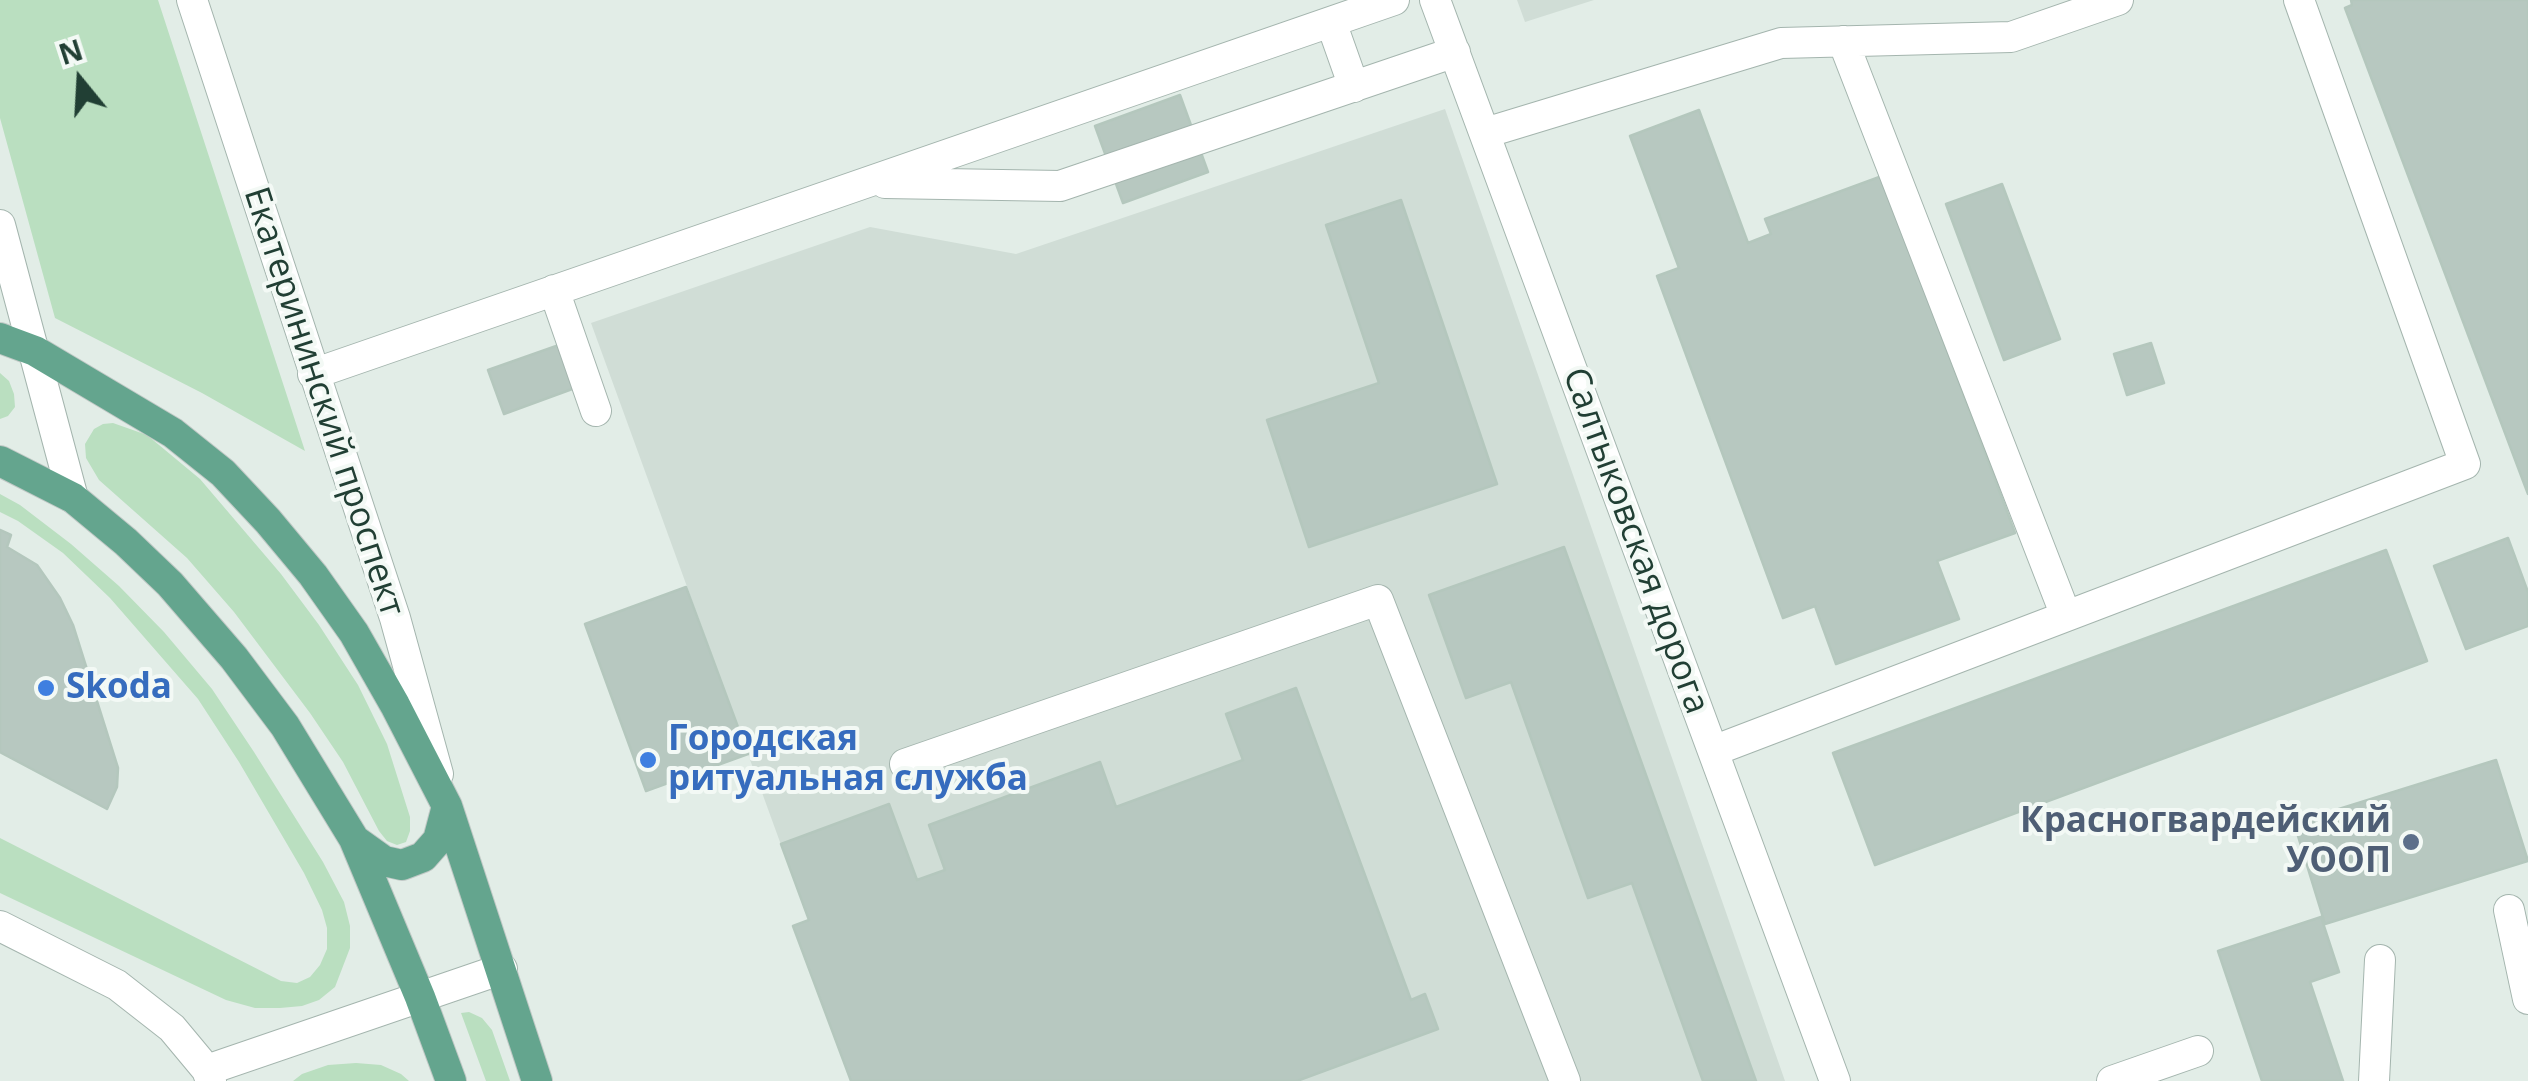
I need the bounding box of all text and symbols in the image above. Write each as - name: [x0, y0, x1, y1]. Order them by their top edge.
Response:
- north arrow: [30, 30, 130, 130]
- text: N: [54, 30, 87, 73]
- street label: Екатерининский проспект: [234, 182, 412, 622]
- street label: Салтыковская дорога: [1553, 362, 1717, 720]
- place label: Skoda: [66, 667, 172, 709]
- marker: Skoda: [35, 677, 57, 699]
- place label: Городская ритуальная служба: [668, 719, 1028, 801]
- marker: Городская ритуальная служба: [637, 749, 659, 771]
- place label: Красногвардейский УООП: [2020, 801, 2391, 883]
- marker: Красногвардейский УООП: [2400, 831, 2422, 853]

